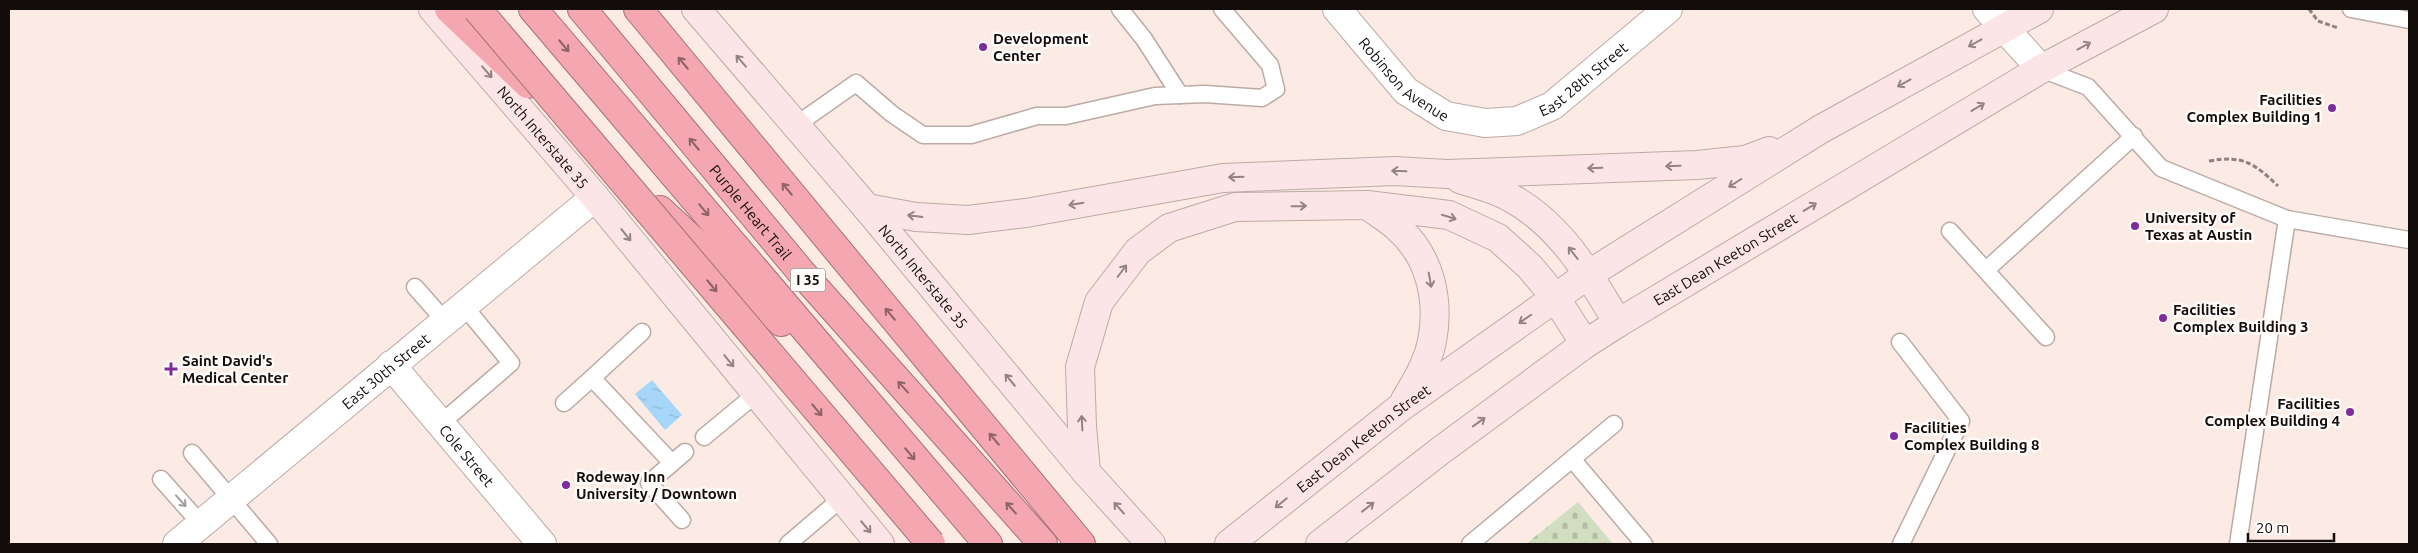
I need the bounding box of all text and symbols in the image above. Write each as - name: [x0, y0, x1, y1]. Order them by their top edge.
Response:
- place label: Development Center: [993, 30, 1089, 64]
- street label: Robinson Avenue: [1356, 34, 1452, 124]
- street label: East 28th Street: [1536, 38, 1631, 119]
- one-way arrow: [1968, 38, 1983, 48]
- one-way arrow: [559, 39, 570, 52]
- marker: Development Center: [977, 41, 989, 53]
- one-way arrow: [2076, 41, 2091, 50]
- one-way arrow: [736, 55, 747, 68]
- one-way arrow: [678, 57, 689, 70]
- one-way arrow: [482, 66, 493, 79]
- one-way arrow: [1898, 78, 1912, 88]
- street label: North Interstate 35: [494, 82, 592, 192]
- place label: Facilities Complex Building 1: [2187, 91, 2322, 125]
- one-way arrow: [1970, 101, 1984, 111]
- marker: Facilities Complex Building 1: [2326, 102, 2338, 114]
- one-way arrow: [689, 138, 700, 151]
- street label: Purple Heart Trail: [707, 161, 795, 263]
- one-way arrow: [1666, 161, 1682, 170]
- one-way arrow: [1587, 164, 1603, 173]
- one-way arrow: [1391, 166, 1407, 176]
- one-way arrow: [1228, 173, 1244, 182]
- one-way arrow: [1728, 178, 1742, 188]
- one-way arrow: [781, 182, 792, 195]
- one-way arrow: [1068, 200, 1084, 210]
- one-way arrow: [1291, 201, 1307, 211]
- one-way arrow: [1802, 201, 1816, 211]
- one-way arrow: [698, 203, 709, 216]
- street label: East Dean Keeton Street: [1650, 209, 1800, 308]
- place label: University of Texas at Austin: [2145, 209, 2252, 243]
- one-way arrow: [907, 211, 923, 221]
- one-way arrow: [1441, 212, 1457, 222]
- marker: University of Texas at Austin: [2129, 220, 2141, 232]
- street label: North Interstate 35: [876, 221, 972, 332]
- one-way arrow: [621, 228, 632, 241]
- one-way arrow: [1567, 246, 1578, 259]
- one-way arrow: [1117, 265, 1128, 278]
- road number: I 35: [790, 268, 826, 292]
- one-way arrow: [1426, 271, 1436, 287]
- one-way arrow: [706, 280, 717, 293]
- place label: Facilities Complex Building 3: [2173, 301, 2308, 335]
- one-way arrow: [885, 308, 896, 321]
- marker: Facilities Complex Building 3: [2157, 312, 2169, 324]
- one-way arrow: [1519, 313, 1532, 324]
- street label: East 30th Street: [338, 330, 433, 412]
- place label: Saint David's Medical Center: [182, 352, 289, 386]
- one-way arrow: [724, 354, 735, 367]
- marker: Saint David's Medical Center: [164, 362, 178, 376]
- one-way arrow: [1005, 374, 1016, 387]
- one-way arrow: [897, 380, 909, 393]
- street label: East Dean Keeton Street: [1293, 381, 1433, 495]
- place label: Facilities Complex Building 4: [2205, 395, 2340, 429]
- one-way arrow: [811, 404, 822, 417]
- marker: Facilities Complex Building 4: [2344, 406, 2356, 418]
- one-way arrow: [1077, 415, 1087, 432]
- one-way arrow: [1472, 417, 1486, 427]
- place label: Facilities Complex Building 8: [1904, 419, 2039, 453]
- street label: Cole Street: [436, 421, 498, 490]
- marker: Facilities Complex Building 8: [1888, 430, 1900, 442]
- one-way arrow: [988, 433, 999, 446]
- one-way arrow: [905, 447, 916, 460]
- place label: Rodeway Inn University / Downtown: [576, 468, 737, 502]
- marker: Rodeway Inn University / Downtown: [560, 479, 572, 491]
- one-way arrow: [175, 495, 187, 508]
- one-way arrow: [1275, 497, 1288, 508]
- one-way arrow: [1005, 501, 1017, 514]
- one-way arrow: [1113, 501, 1125, 514]
- one-way arrow: [1361, 501, 1374, 512]
- scale bar: [2248, 510, 2334, 542]
- text: 20 m: [2256, 519, 2289, 536]
- one-way arrow: [860, 520, 871, 533]

